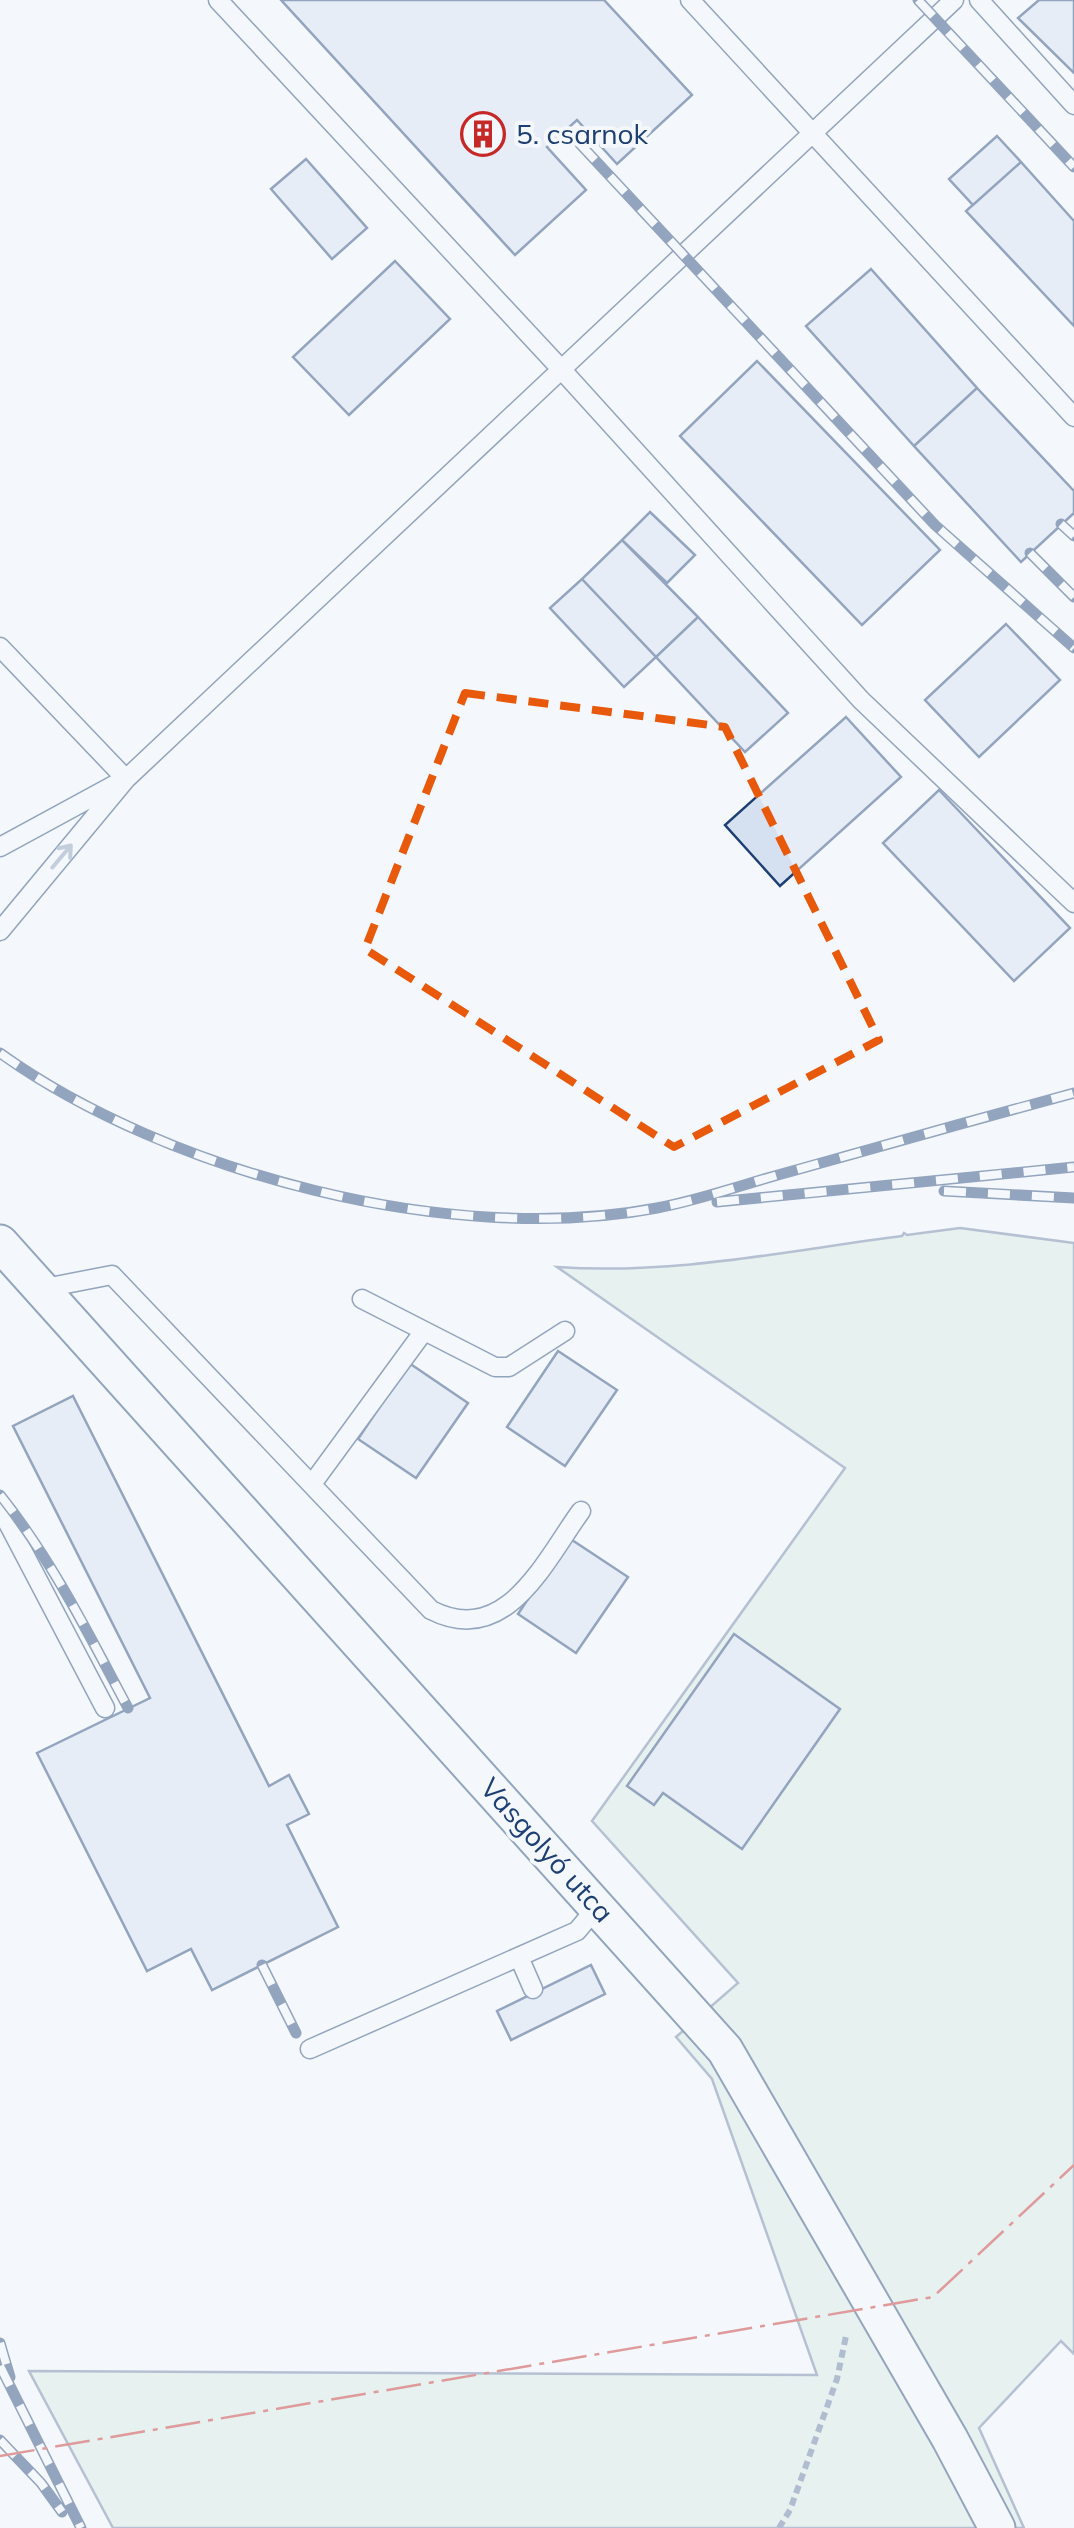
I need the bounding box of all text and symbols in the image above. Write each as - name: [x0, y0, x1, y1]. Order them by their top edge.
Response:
- building icon: 5. csarnok: [460, 111, 506, 157]
- place label: 5. csarnok: [516, 116, 649, 151]
- one-way arrow: [51, 843, 73, 869]
- street label: Vasgolyó utca: [473, 1770, 621, 1929]

